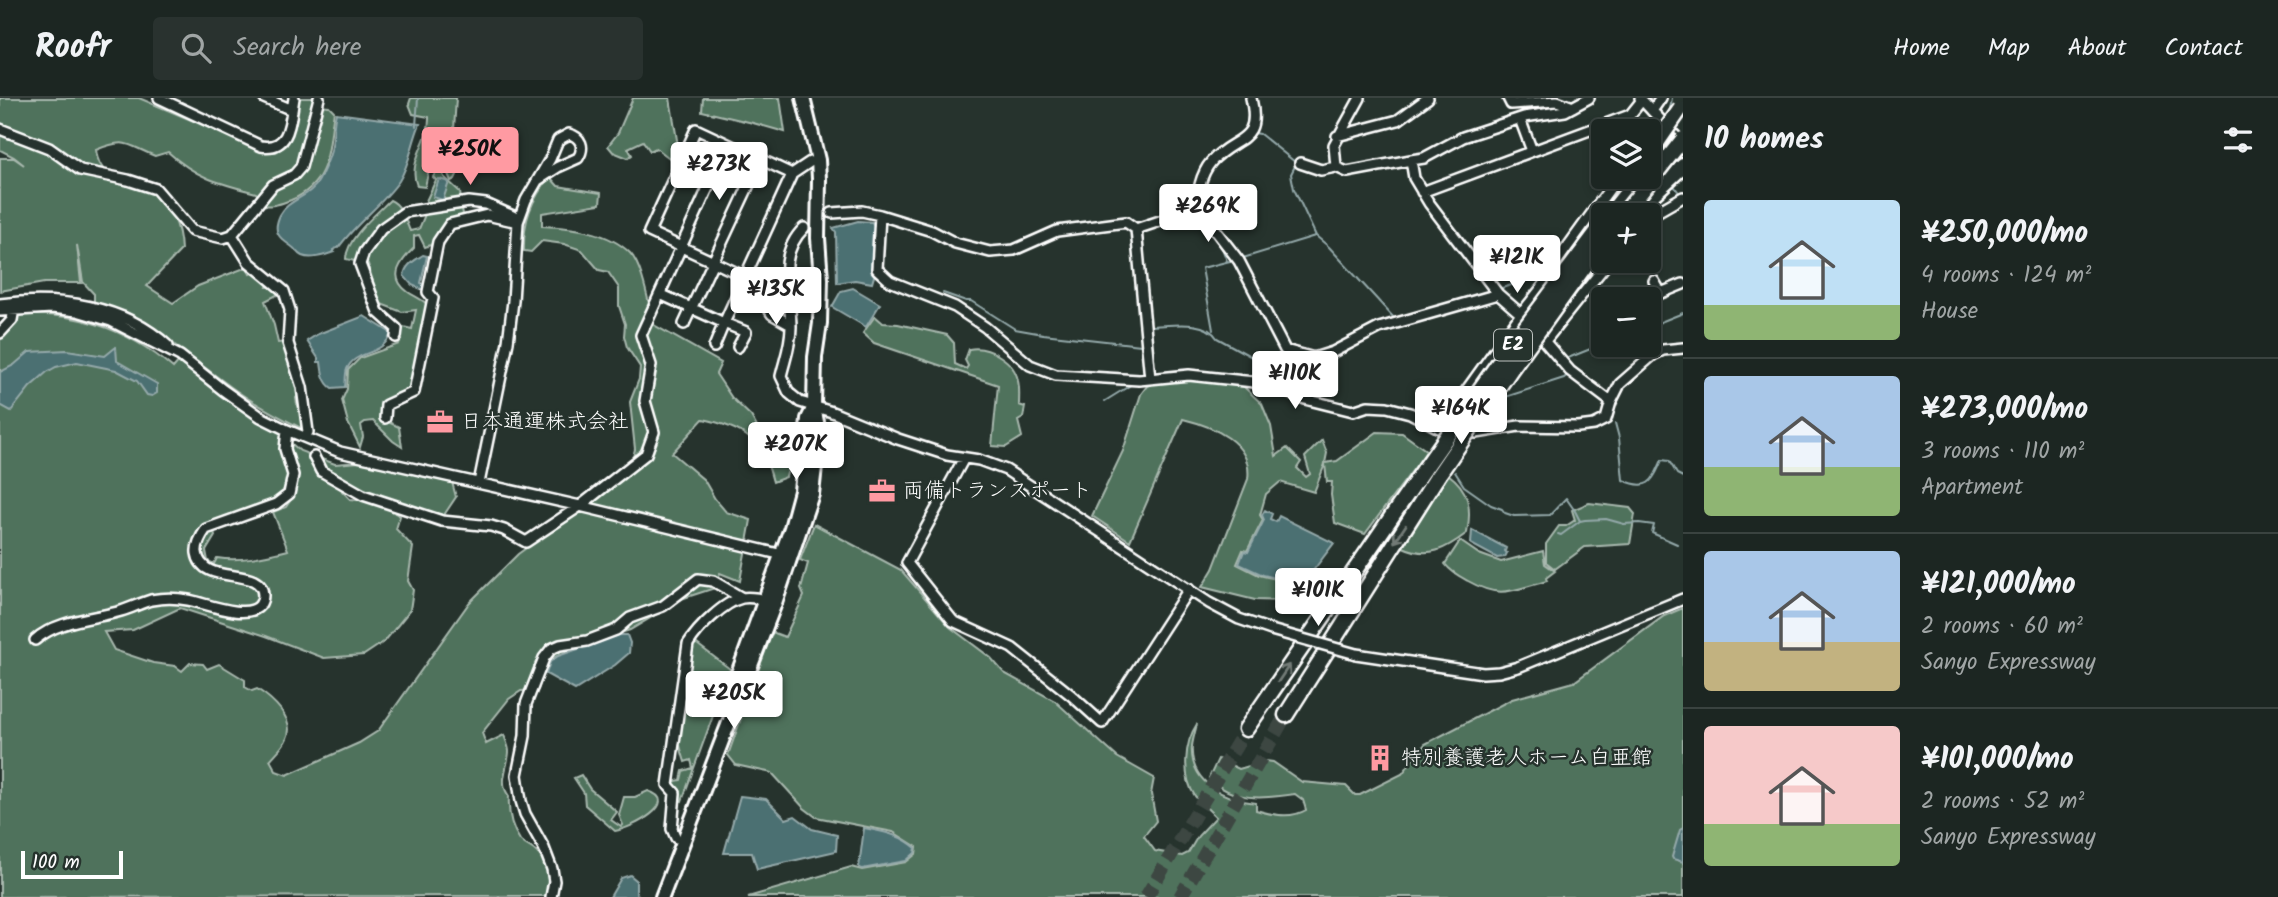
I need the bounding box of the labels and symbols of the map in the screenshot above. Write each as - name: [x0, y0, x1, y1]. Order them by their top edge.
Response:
- pin: ¥250K: [421, 127, 519, 187]
- pin: ¥273K: [670, 142, 768, 202]
- pin: ¥269K: [1159, 184, 1257, 244]
- pin: ¥121K: [1468, 236, 1566, 295]
- pin: ¥135K: [727, 268, 825, 327]
- road number: E2: [1494, 330, 1532, 360]
- pin: ¥110K: [1246, 352, 1344, 411]
- pin: ¥164K: [1412, 386, 1510, 446]
- place label: 日本通運株式会社: [461, 406, 629, 439]
- office icon: 日本通運株式会社: [425, 407, 455, 437]
- pin: ¥207K: [747, 422, 845, 482]
- place label: 両備トランスポート: [903, 475, 1092, 508]
- office icon: 両備トランスポート: [867, 476, 897, 506]
- one-way arrow: [1392, 524, 1406, 544]
- pin: ¥101K: [1269, 568, 1367, 628]
- one-way arrow: [1277, 663, 1291, 683]
- pin: ¥205K: [685, 672, 783, 731]
- place label: 特別養護老人ホーム白亜館: [1401, 742, 1652, 775]
- building icon: 特別養護老人ホーム白亜館: [1365, 743, 1395, 773]
- scale bar: [21, 848, 122, 880]

